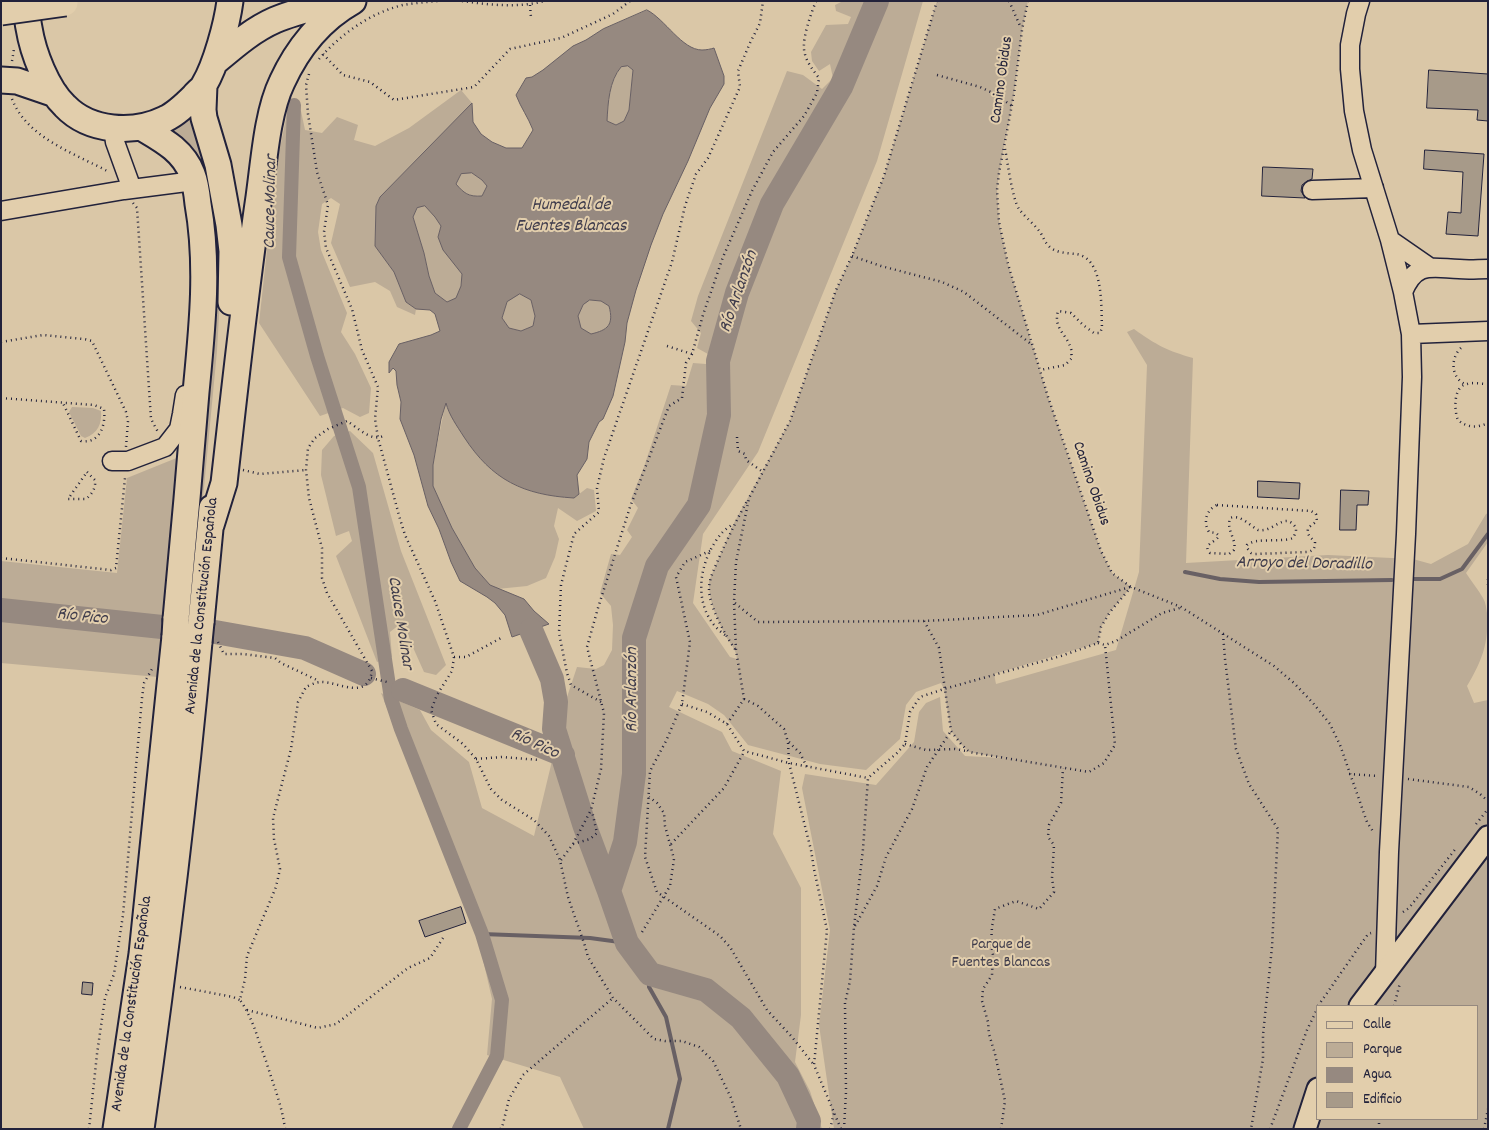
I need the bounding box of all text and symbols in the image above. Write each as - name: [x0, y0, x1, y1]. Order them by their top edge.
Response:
- street label: Camino Obidus: [987, 35, 1019, 125]
- water label: Cauce Molinar: [260, 155, 284, 249]
- water label: Humedal de Fuentes Blancas: [515, 196, 627, 238]
- water label: Río Arlanzón: [716, 248, 764, 336]
- street label: Camino Obidus: [1067, 439, 1113, 529]
- street label: Avenida de la Constitución Española: [182, 497, 224, 715]
- water label: Arroyo del Doradillo: [1236, 553, 1372, 577]
- water label: Cauce Molinar: [381, 575, 417, 671]
- water label: Río Pico: [56, 605, 108, 631]
- water label: Río Arlanzón: [623, 648, 645, 732]
- water label: Río Pico: [506, 724, 562, 766]
- street label: Avenida de la Constitución Española: [108, 895, 158, 1113]
- park label: Parque de Fuentes Blancas: [952, 936, 1050, 974]
- legend: [1316, 1005, 1479, 1120]
- text: Calle: [1363, 1014, 1391, 1036]
- text: Parque: [1363, 1039, 1402, 1061]
- text: Agua: [1363, 1064, 1391, 1086]
- text: Edificio: [1363, 1089, 1402, 1111]

